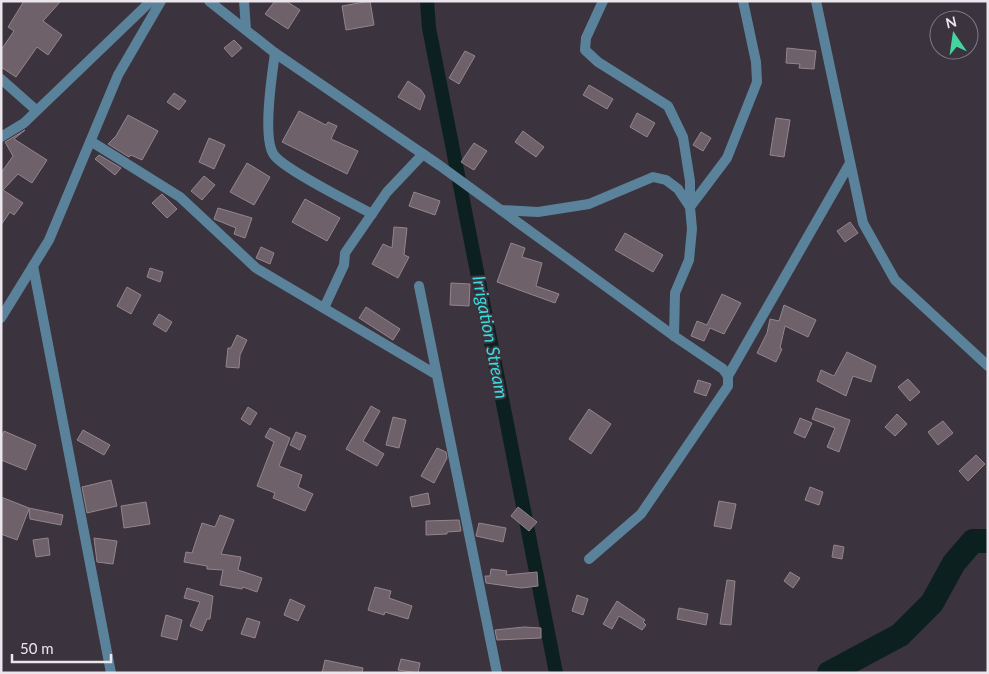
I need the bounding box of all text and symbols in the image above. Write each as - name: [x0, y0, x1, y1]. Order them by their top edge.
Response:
- north arrow: [929, 10, 979, 60]
- text: N: [944, 12, 958, 31]
- water label: Irrigation Stream: [468, 273, 514, 401]
- scale bar: [12, 632, 111, 664]
- text: 50 m: [20, 639, 54, 657]

